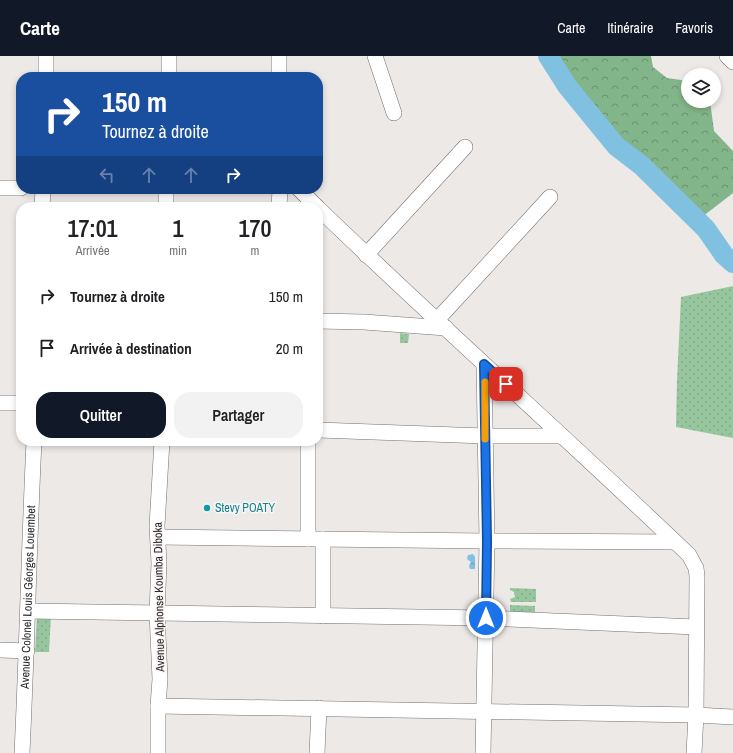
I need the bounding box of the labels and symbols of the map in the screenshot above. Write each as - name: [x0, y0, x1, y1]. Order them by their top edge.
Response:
- pin: [489, 367, 523, 401]
- place label: Stevy POATY: [215, 500, 275, 516]
- marker: Stevy POATY: [202, 503, 212, 513]
- street label: Avenue Colonel Louis Géorges Louembet: [17, 505, 39, 690]
- street label: Avenue Alphonse Koumba Diboka: [150, 521, 168, 673]
- position arrow: [465, 597, 507, 639]

